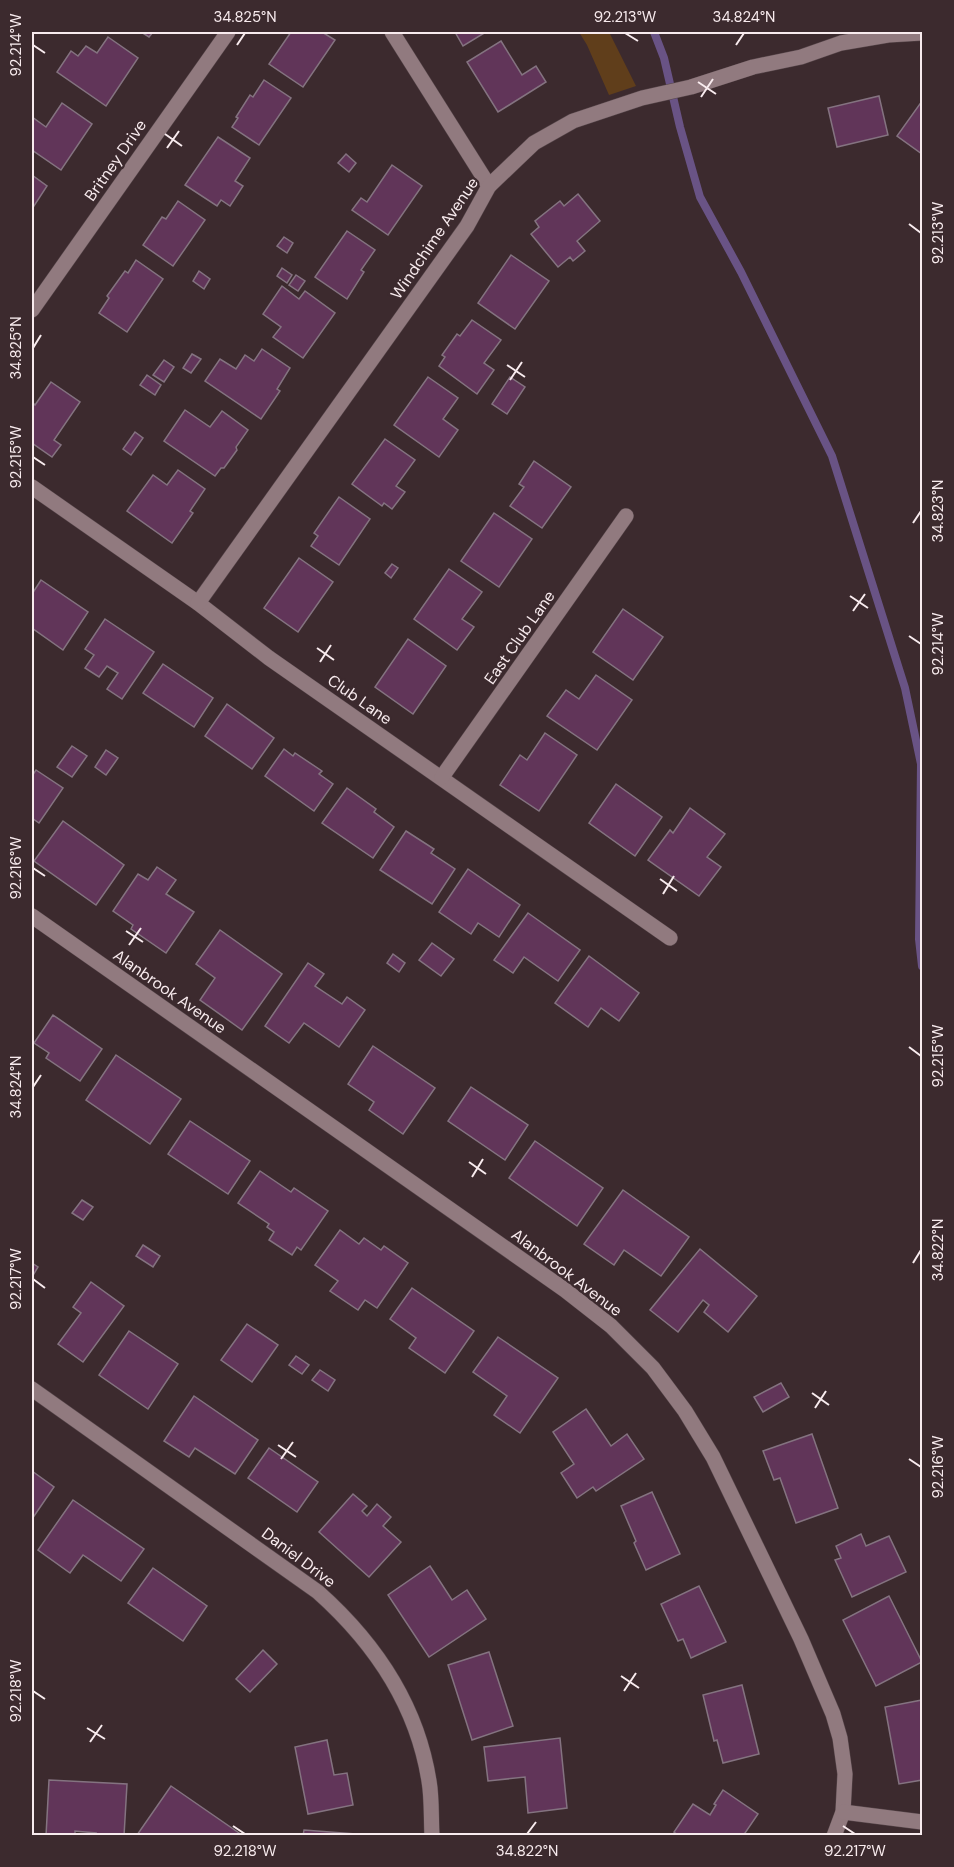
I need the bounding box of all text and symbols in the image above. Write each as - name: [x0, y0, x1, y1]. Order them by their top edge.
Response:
- text: 34.825°N: [213, 7, 277, 27]
- text: 92.213°W: [594, 7, 657, 27]
- text: 34.824°N: [713, 7, 775, 27]
- text: 92.214°W: [6, 13, 26, 76]
- street label: Britney Drive: [80, 115, 151, 205]
- street label: Windchime Avenue: [386, 173, 483, 303]
- text: 92.213°W: [928, 201, 948, 264]
- text: 34.825°N: [6, 316, 26, 380]
- text: 92.215°W: [6, 425, 26, 488]
- text: 34.823°N: [928, 480, 948, 542]
- street label: East Club Lane: [479, 586, 560, 688]
- text: 92.214°W: [928, 612, 948, 675]
- street label: Club Lane: [323, 670, 396, 729]
- text: 92.216°W: [6, 836, 26, 900]
- street label: Alanbrook Avenue: [109, 945, 230, 1038]
- text: 92.215°W: [928, 1024, 948, 1087]
- text: 34.824°N: [6, 1056, 26, 1118]
- text: 34.822°N: [928, 1219, 948, 1281]
- street label: Alanbrook Avenue: [507, 1224, 626, 1321]
- text: 92.217°W: [6, 1248, 26, 1310]
- text: 92.216°W: [928, 1435, 948, 1499]
- street label: Daniel Drive: [257, 1523, 340, 1592]
- text: 92.218°W: [6, 1659, 26, 1722]
- text: 92.218°W: [214, 1841, 277, 1861]
- text: 34.822°N: [496, 1841, 558, 1861]
- text: 92.217°W: [824, 1841, 886, 1861]

